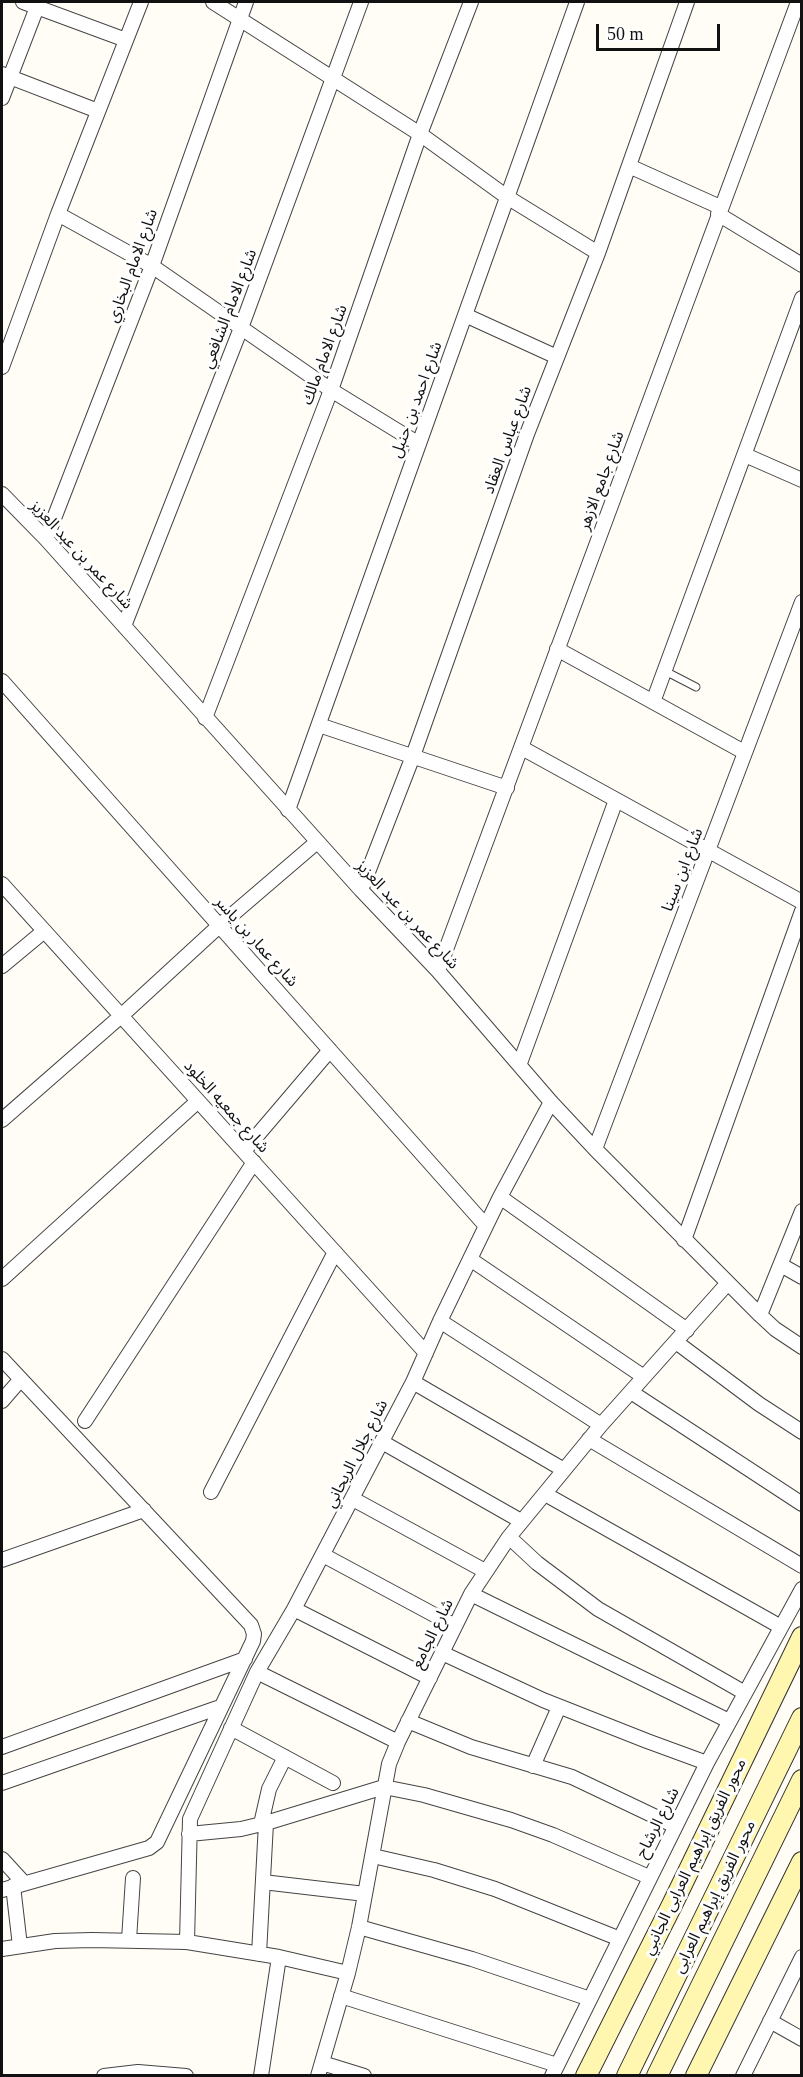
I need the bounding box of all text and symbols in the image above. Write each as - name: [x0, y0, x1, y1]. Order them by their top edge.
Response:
- scale bar: [599, 12, 724, 50]
- text: 50 m: [607, 24, 644, 44]
- street label: شارع الامام البخاري: [104, 207, 162, 325]
- street label: شارع الامام الشافعي: [198, 246, 262, 372]
- street label: شارع الامام مالك: [298, 302, 352, 408]
- street label: شارع احمد بن حنبل: [387, 339, 447, 461]
- street label: شارع عباس العقاد: [480, 384, 536, 496]
- street label: شارع جامع الازهر: [575, 429, 629, 533]
- street label: شارع عمر بن عبد العزيز: [26, 496, 136, 614]
- street label: شارع ابن سينا: [658, 826, 708, 914]
- street label: شارع عمر بن عبد العزيز: [352, 856, 462, 974]
- street label: شارع عمار بن ياسر: [210, 893, 302, 991]
- street label: شارع جمعيه الخلود: [179, 1057, 273, 1157]
- street label: شارع جلال الريحاني: [321, 1397, 393, 1511]
- street label: شارع الجامع: [408, 1596, 458, 1672]
- street label: محور الفريق إبراهيم العرابى الجانبي: [639, 1756, 751, 1958]
- street label: شارع الرشاح: [632, 1785, 684, 1861]
- street label: محور الفريق إبراهيم العرابى: [670, 1817, 760, 1977]

